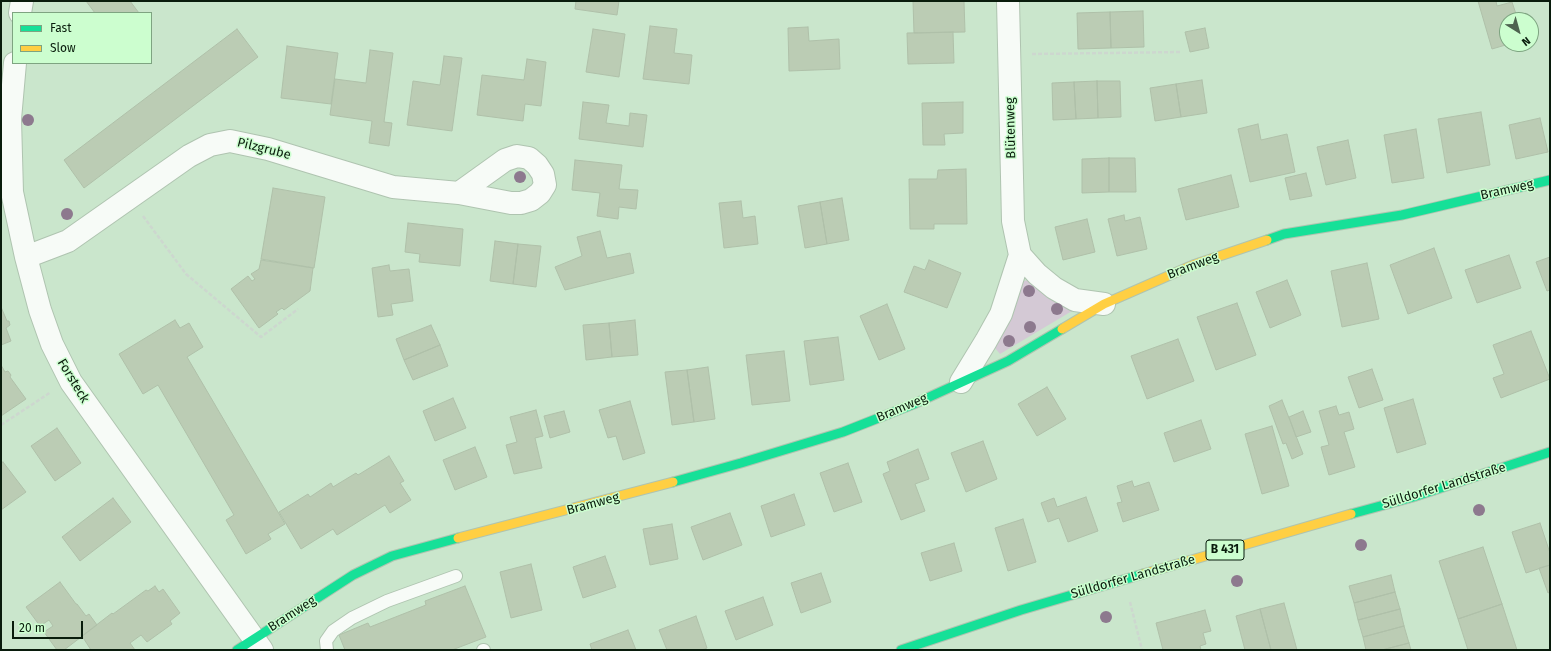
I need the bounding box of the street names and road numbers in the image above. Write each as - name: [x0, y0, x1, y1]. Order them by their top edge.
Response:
- street label: Blütenweg: [1003, 97, 1019, 159]
- street label: Pilzgrube: [235, 135, 293, 163]
- street label: Bramweg: [1479, 176, 1535, 204]
- street label: Bramweg: [1165, 249, 1221, 283]
- street label: Forsteck: [54, 356, 92, 406]
- street label: Bramweg: [874, 390, 930, 426]
- street label: Sülldorfer Landstraße: [1380, 460, 1508, 512]
- street label: Bramweg: [565, 489, 621, 519]
- road number: B 431: [1206, 540, 1244, 560]
- street label: Sülldorfer Landstraße: [1069, 552, 1197, 602]
- street label: Bramweg: [265, 593, 319, 635]

